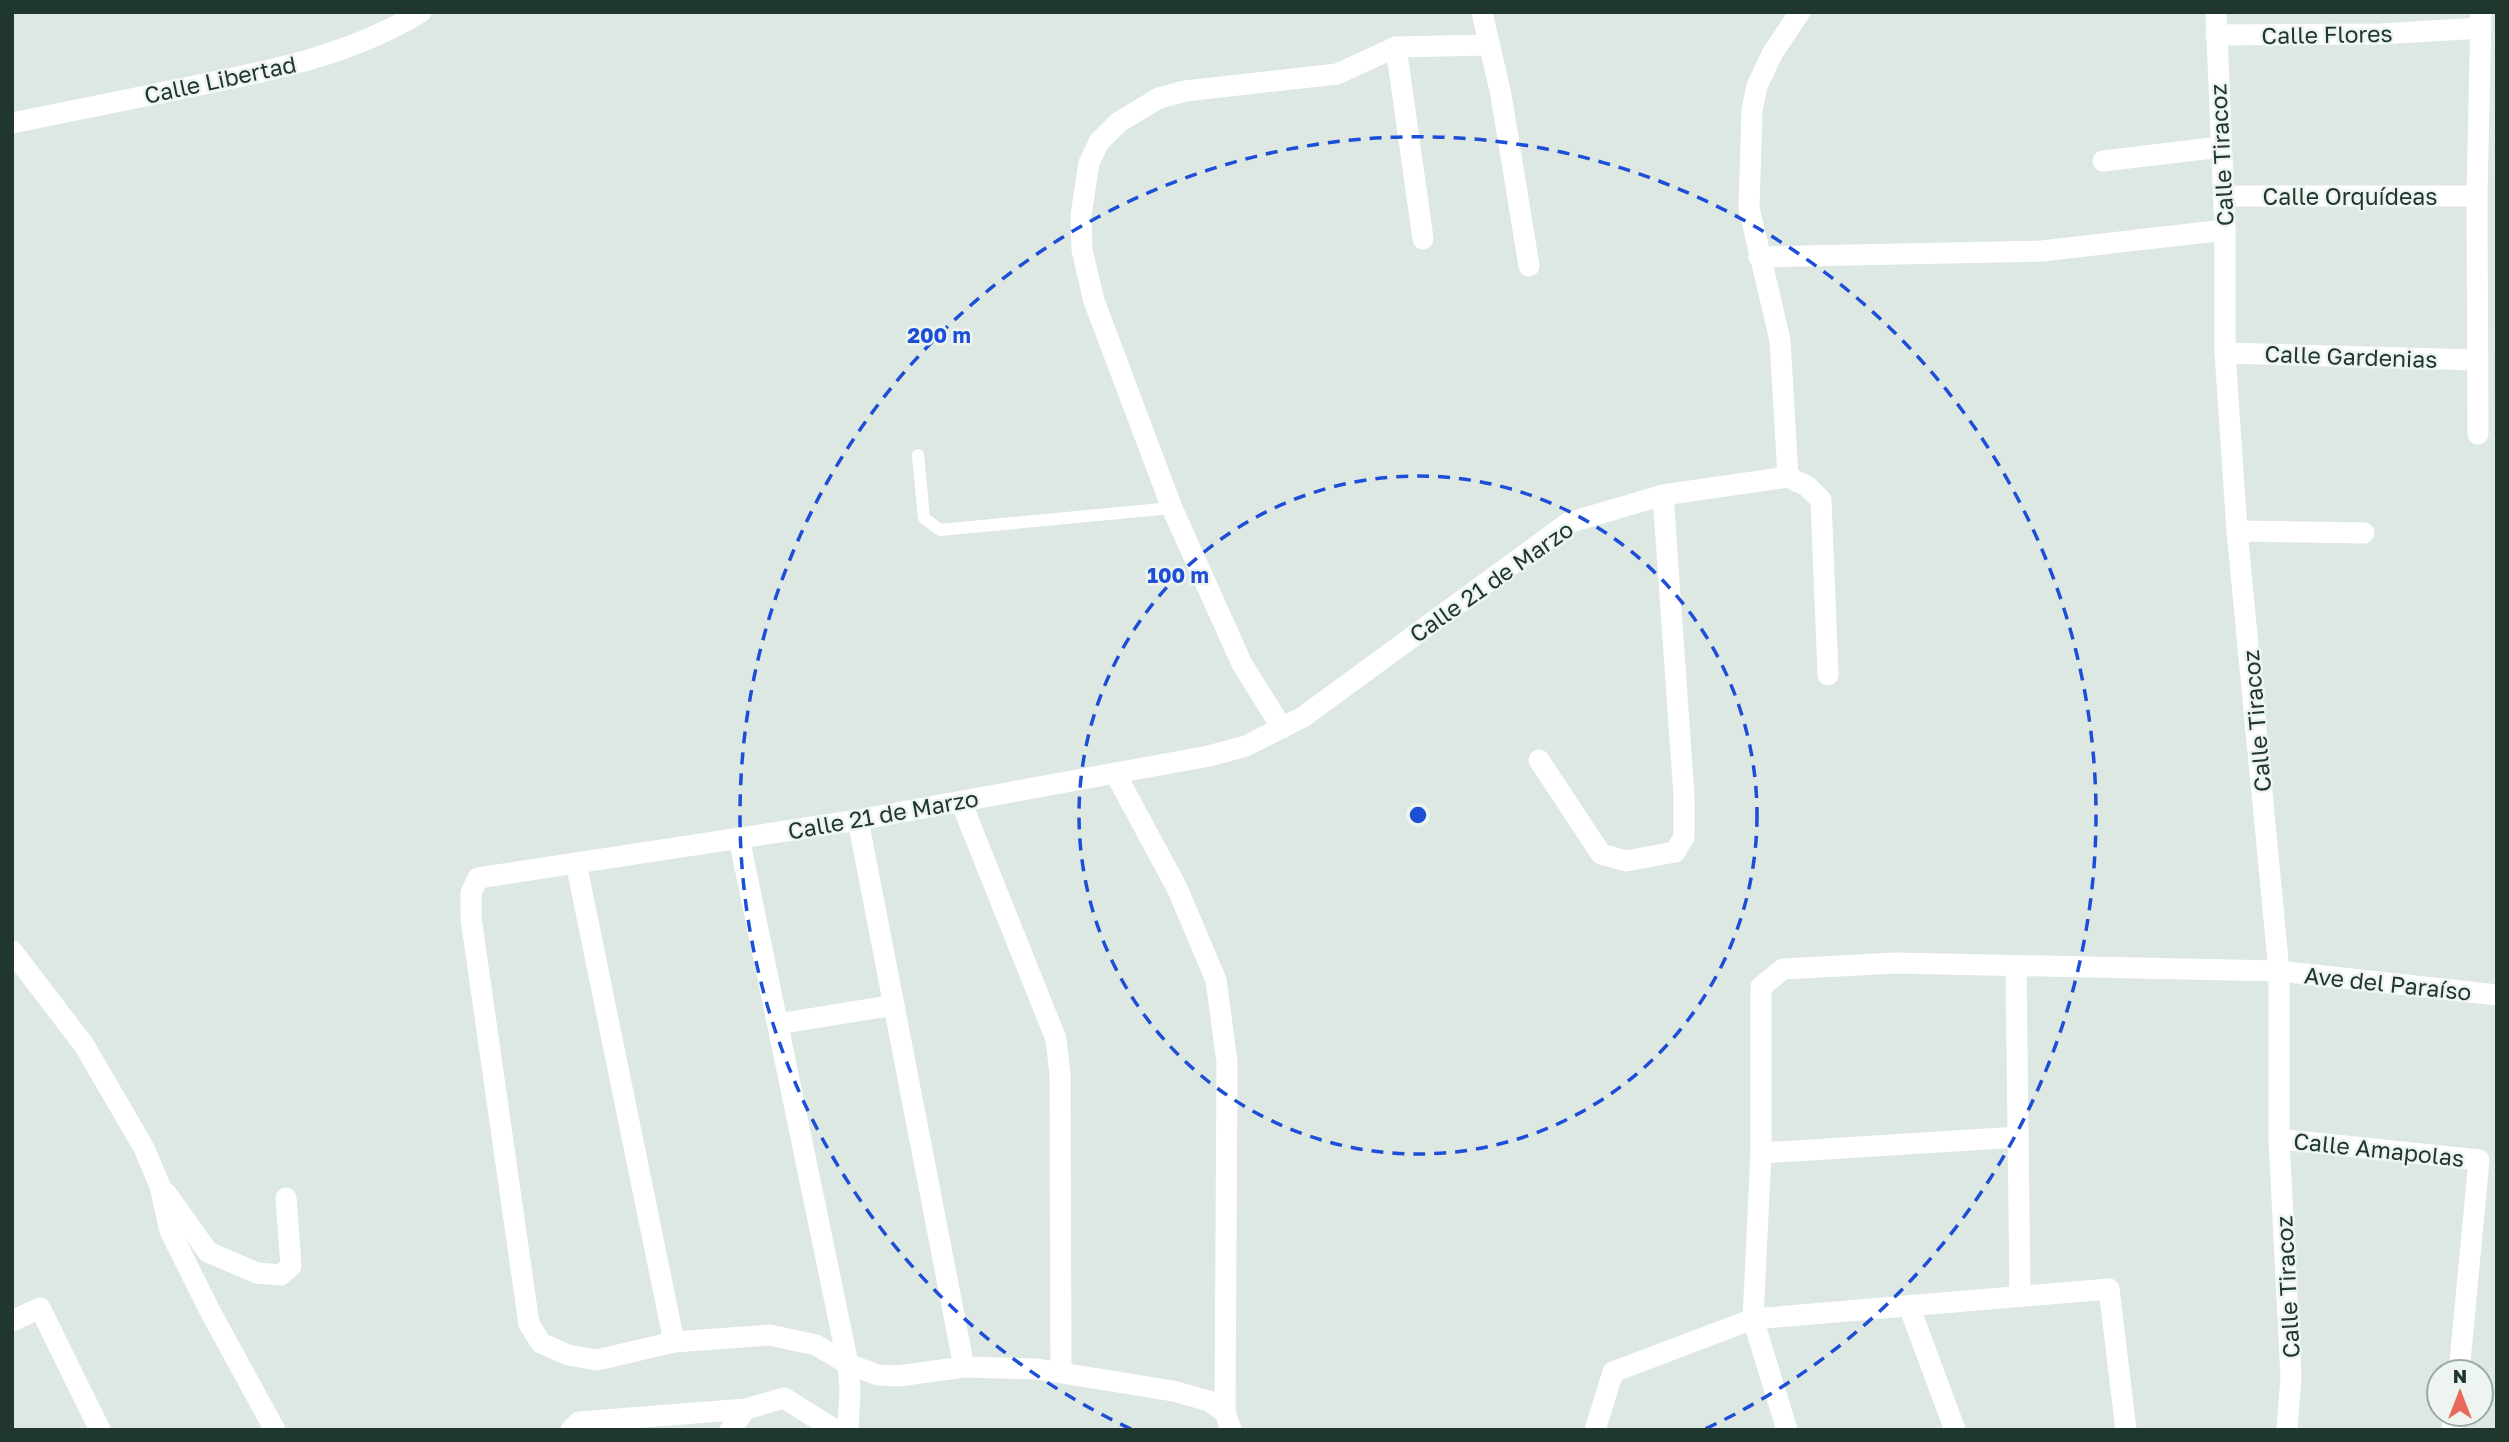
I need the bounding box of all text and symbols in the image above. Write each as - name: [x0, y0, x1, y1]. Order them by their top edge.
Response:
- street label: Calle Flores: [2261, 19, 2393, 49]
- street label: Calle Libertad: [141, 49, 299, 109]
- street label: Calle Tiracoz: [2203, 83, 2239, 227]
- street label: Calle Orquídeas: [2263, 182, 2437, 210]
- text: 200 m: [907, 322, 971, 348]
- street label: Calle Gardenias: [2264, 339, 2438, 373]
- street label: Calle 21 de Marzo: [1404, 514, 1578, 648]
- text: 100 m: [1147, 562, 1209, 588]
- street label: Calle Tiracoz: [2236, 649, 2276, 793]
- street label: Calle 21 de Marzo: [785, 783, 981, 845]
- centre of rings: [1406, 803, 1430, 827]
- street label: Ave del Paraíso: [2303, 960, 2473, 1006]
- street label: Calle Amapolas: [2292, 1126, 2466, 1172]
- street label: Calle Tiracoz: [2269, 1215, 2305, 1359]
- north arrow: [2425, 1358, 2495, 1428]
- text: N: [2453, 1364, 2467, 1387]

